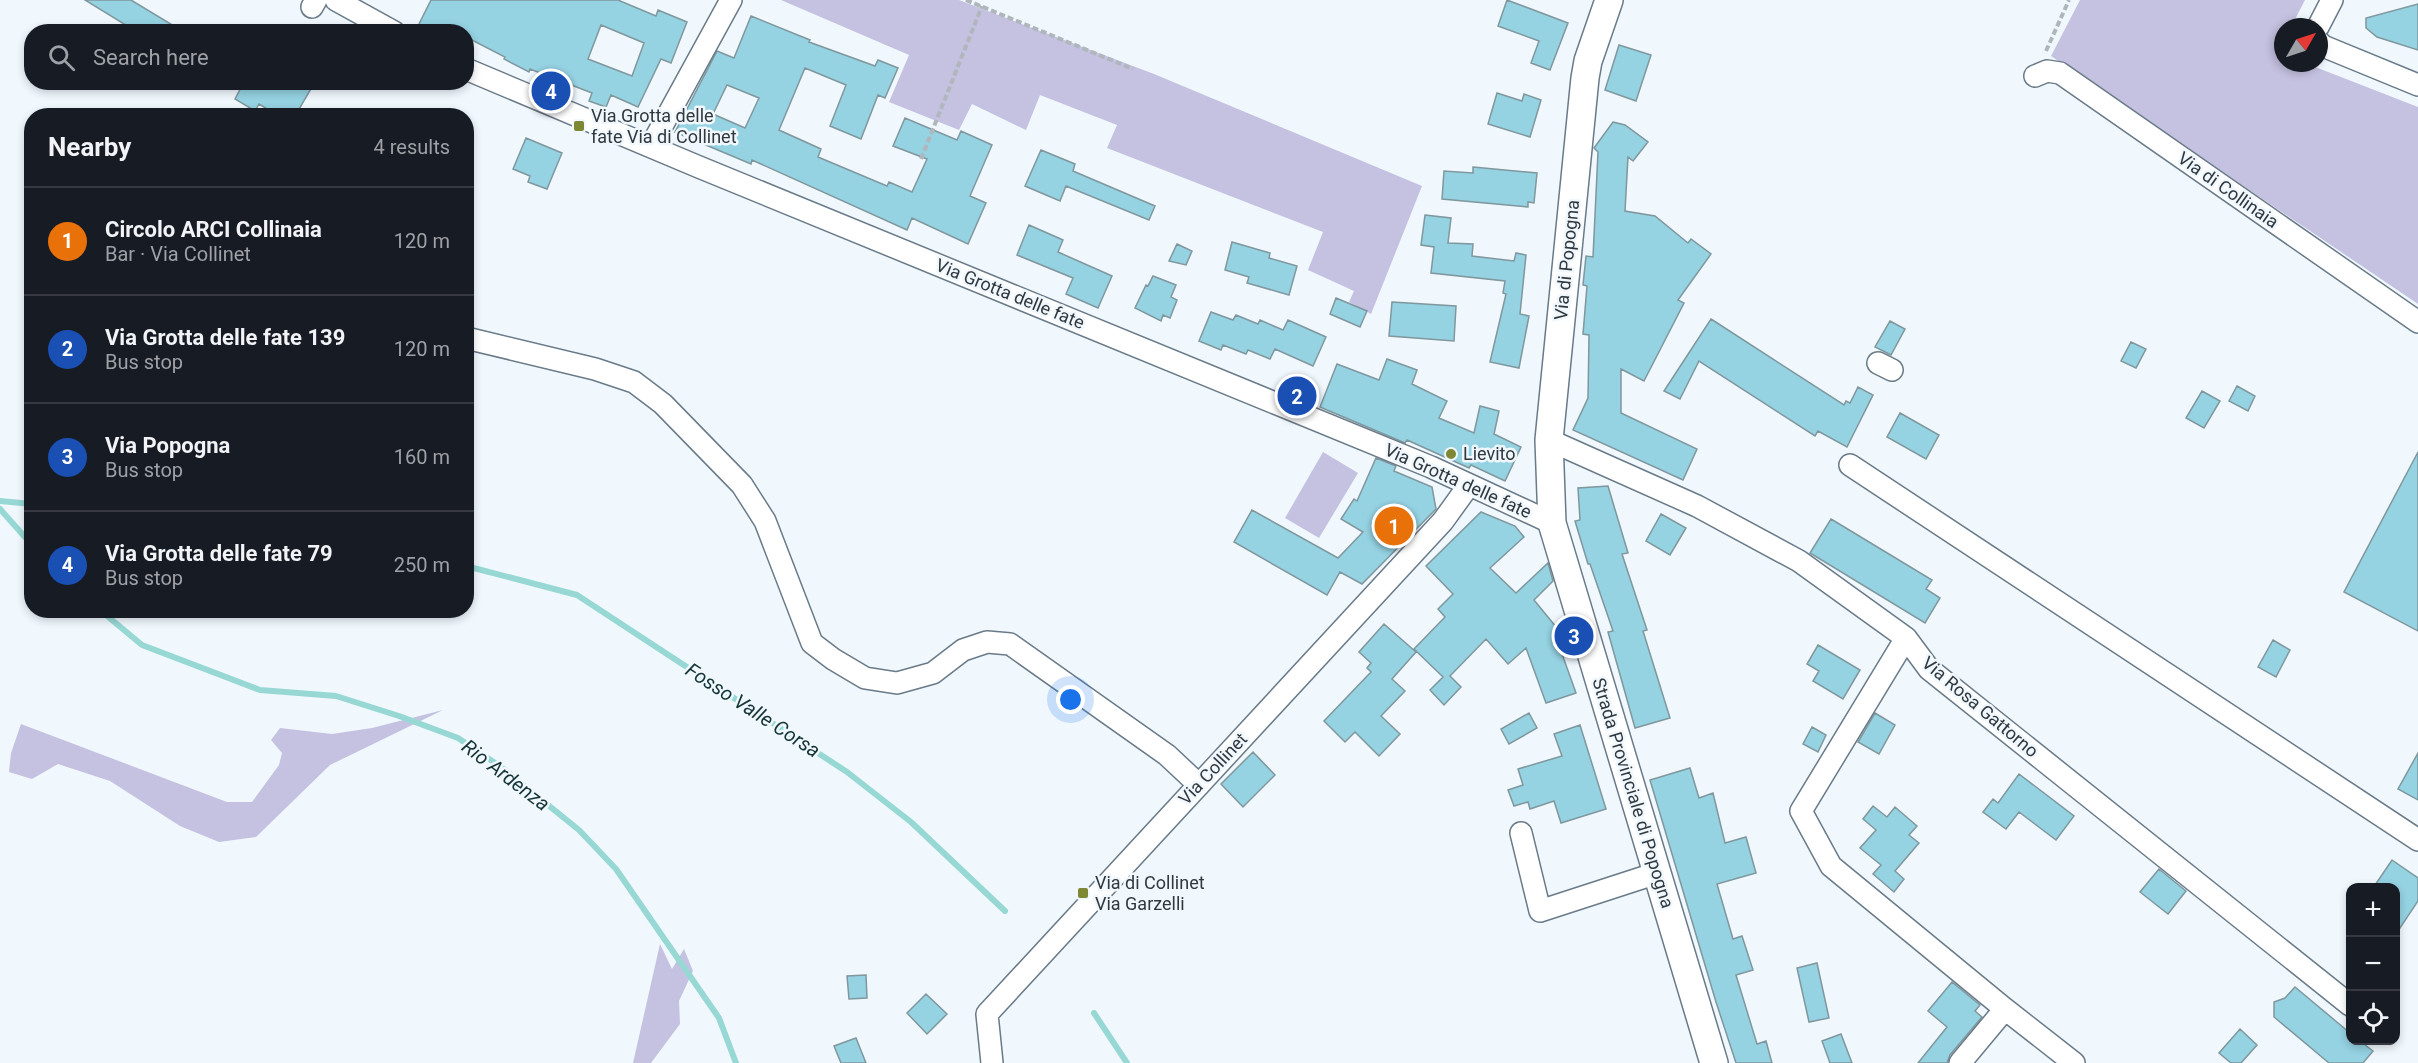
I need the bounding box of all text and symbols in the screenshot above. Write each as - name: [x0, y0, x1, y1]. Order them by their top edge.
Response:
- north arrow: [2274, 18, 2328, 72]
- search box: [24, 24, 474, 90]
- icon: search: [45, 41, 78, 74]
- text: Search here: [93, 45, 209, 70]
- pin: 4: [532, 68, 570, 113]
- place label: Via Grotta delle fate Via di Collinet: [591, 105, 737, 147]
- marker: Via Grotta delle fate Via di Collinet: [572, 119, 586, 133]
- text: Nearby: [48, 132, 131, 162]
- text: 4 results: [374, 135, 450, 159]
- street label: Via di Collinaia: [2174, 147, 2283, 232]
- street label: Via di Popogna: [1550, 199, 1583, 321]
- text: Circolo ARCI Collinaia: [105, 217, 322, 242]
- text: 1: [62, 229, 73, 253]
- text: 120 m: [394, 229, 450, 253]
- text: Bar · Via Collinet: [105, 242, 251, 266]
- street label: Via Grotta delle fate: [933, 254, 1088, 333]
- text: Via Grotta delle fate 139: [105, 325, 345, 350]
- text: 2: [62, 337, 73, 361]
- text: 120 m: [394, 337, 450, 361]
- text: Bus stop: [105, 350, 183, 374]
- pin: 2: [1278, 374, 1316, 418]
- text: Via Popogna: [105, 433, 230, 458]
- street label: Via Grotta delle fate: [1382, 439, 1535, 522]
- place label: Lievito: [1463, 443, 1516, 464]
- text: 3: [62, 445, 73, 469]
- text: 160 m: [394, 445, 450, 469]
- marker: Lievito: [1444, 447, 1458, 461]
- text: Bus stop: [105, 458, 183, 482]
- pin: 1: [1374, 504, 1414, 548]
- text: Via Grotta delle fate 79: [105, 541, 333, 566]
- text: 4: [62, 553, 73, 577]
- text: 250 m: [394, 553, 450, 577]
- text: Bus stop: [105, 566, 183, 590]
- pin: 3: [1554, 614, 1594, 658]
- street label: Via Rosa Gattorno: [1918, 652, 2043, 761]
- water label: Fosso Valle Corsa: [681, 658, 825, 762]
- street label: Strada Provinciale di Popogna: [1588, 675, 1679, 911]
- your location: [1056, 685, 1085, 714]
- street label: Via Collinet: [1174, 728, 1251, 809]
- water label: Rio Ardenza: [457, 734, 555, 816]
- place label: Via di Collinet Via Garzelli: [1095, 872, 1205, 914]
- map controls: [2346, 883, 2400, 1045]
- button: +: [2346, 883, 2400, 937]
- marker: Via di Collinet Via Garzelli: [1076, 886, 1090, 900]
- button: −: [2346, 937, 2400, 991]
- button: locate: [2346, 991, 2400, 1045]

